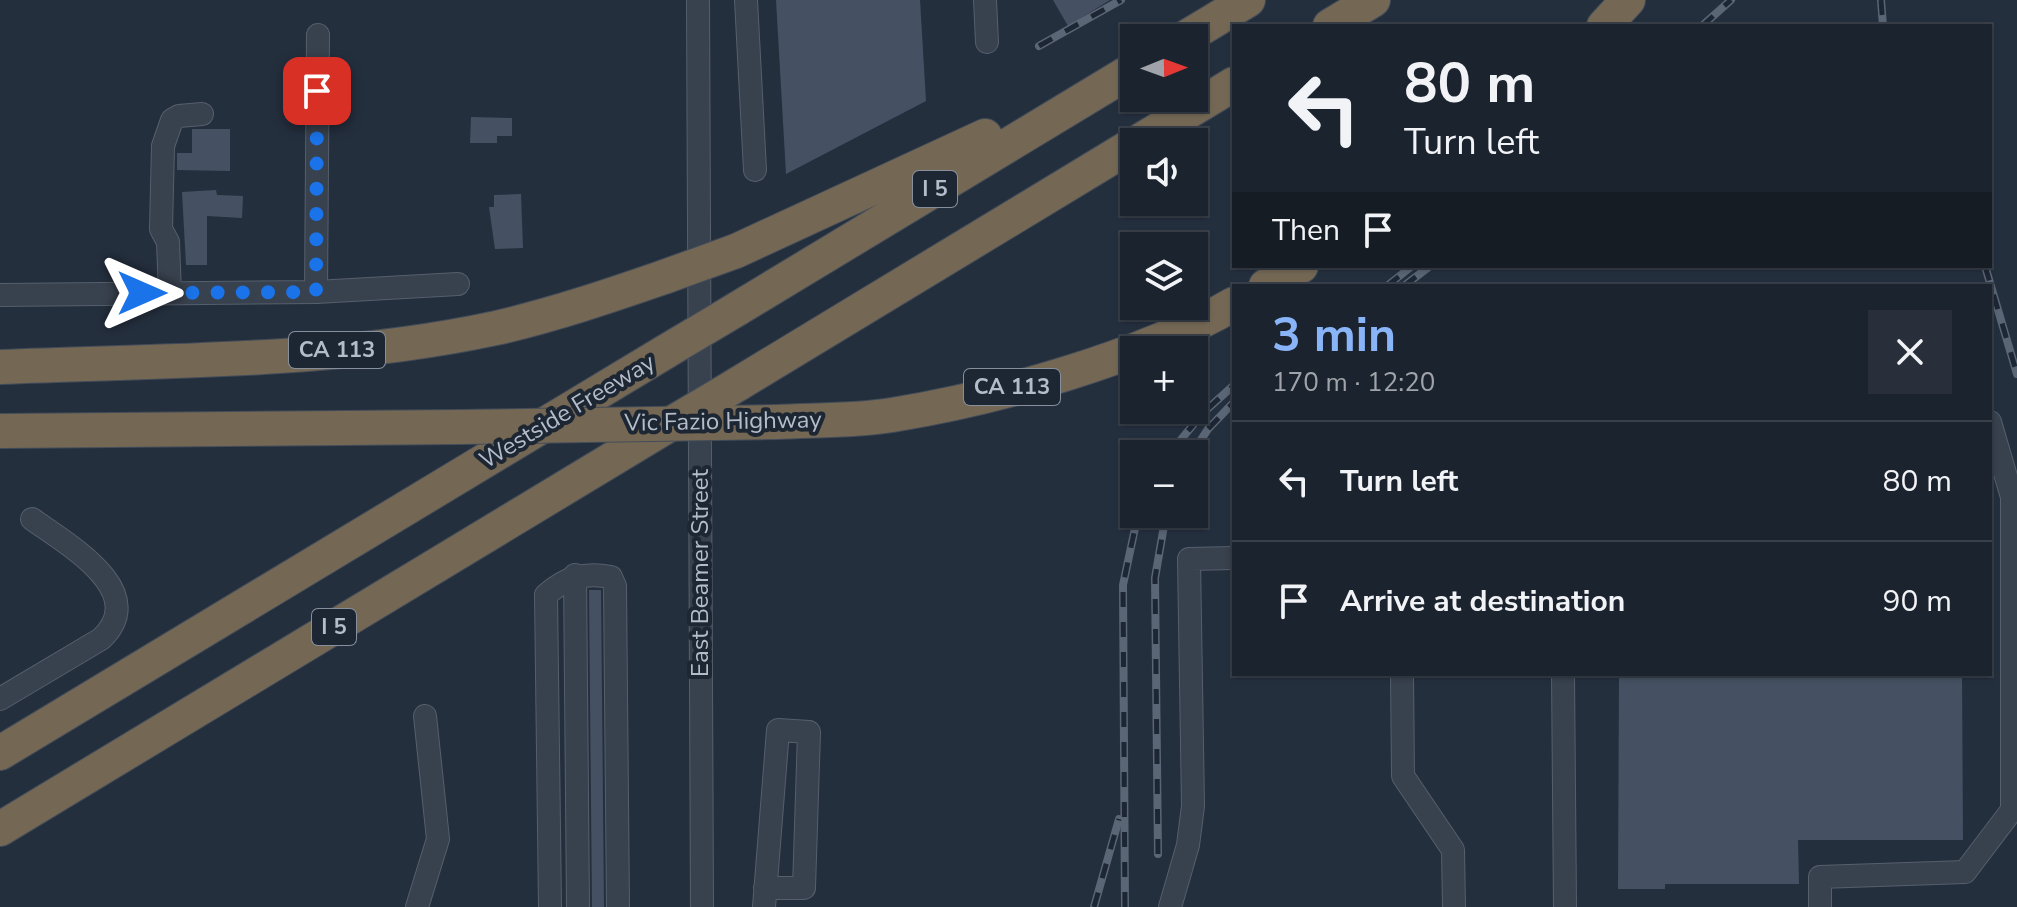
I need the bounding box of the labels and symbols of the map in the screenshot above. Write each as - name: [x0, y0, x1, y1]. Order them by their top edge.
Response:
- north arrow: [1120, 24, 1208, 112]
- pin: [283, 57, 351, 125]
- road number: I 5: [913, 171, 957, 207]
- position arrow: [100, 251, 184, 335]
- road number: CA 113: [289, 332, 385, 368]
- street label: Westside Freeway: [473, 346, 661, 476]
- road number: CA 113: [964, 369, 1060, 405]
- street label: Vic Fazio Highway: [623, 403, 823, 439]
- street label: East Beamer Street: [684, 469, 716, 677]
- road number: I 5: [312, 609, 356, 645]

